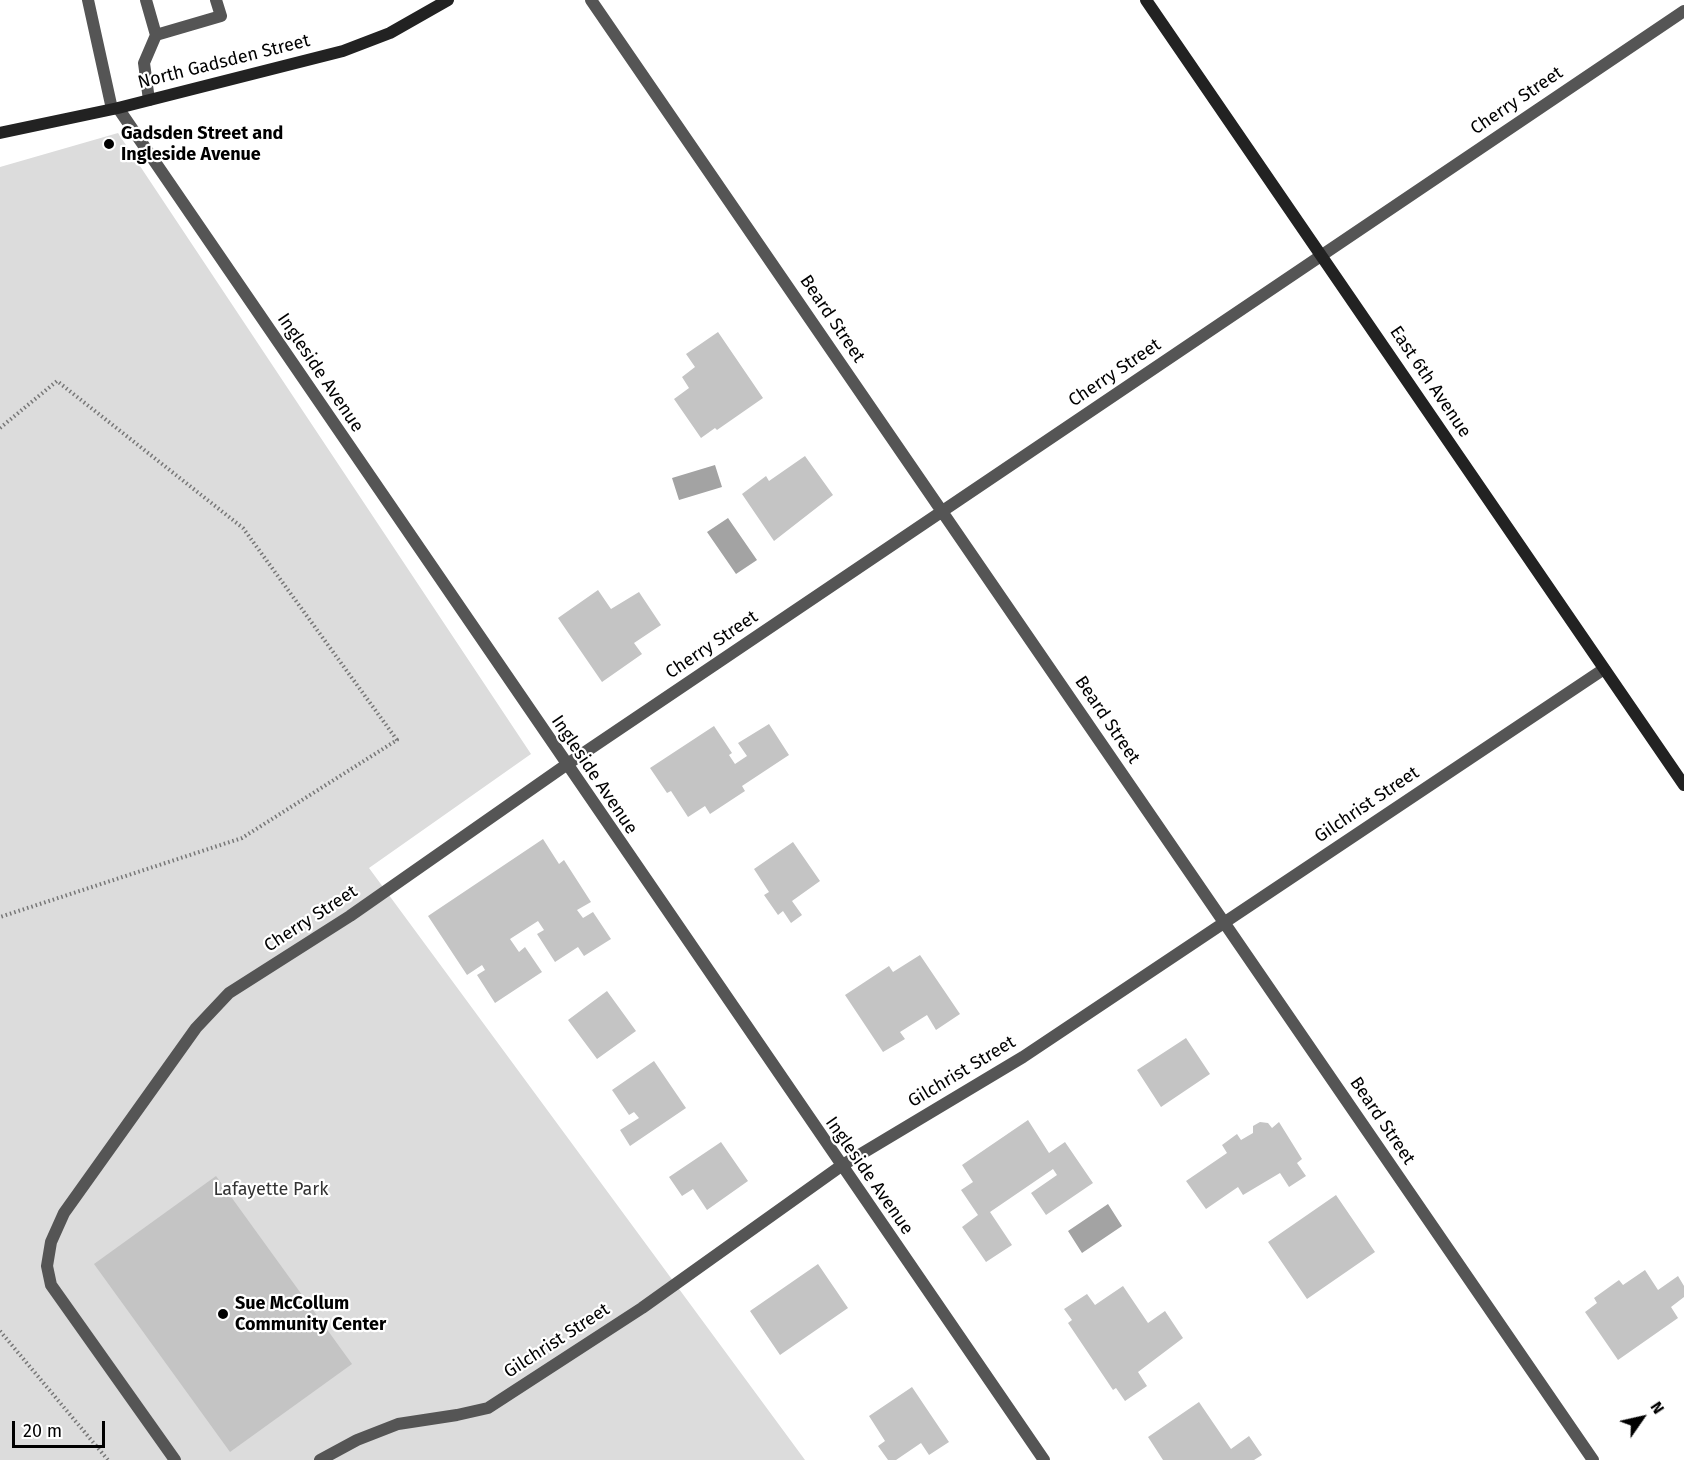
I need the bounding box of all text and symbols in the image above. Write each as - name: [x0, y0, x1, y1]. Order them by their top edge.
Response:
- street label: North Gadsden Street: [136, 30, 312, 94]
- street label: Cherry Street: [1467, 62, 1567, 140]
- place label: Gadsden Street and Ingleside Avenue: [121, 123, 283, 166]
- marker: Gadsden Street and Ingleside Avenue: [102, 137, 116, 151]
- street label: Beard Street: [795, 271, 869, 367]
- street label: Ingleside Avenue: [272, 309, 368, 437]
- street label: East 6th Avenue: [1385, 322, 1475, 442]
- street label: Cherry Street: [1065, 334, 1165, 412]
- street label: Cherry Street: [662, 606, 762, 684]
- street label: Beard Street: [1070, 672, 1144, 768]
- street label: Ingleside Avenue: [546, 711, 642, 839]
- street label: Gilchrist Street: [1311, 762, 1423, 848]
- street label: Cherry Street: [260, 881, 362, 957]
- street label: Gilchrist Street: [904, 1032, 1020, 1112]
- street label: Beard Street: [1345, 1073, 1419, 1169]
- street label: Ingleside Avenue: [820, 1113, 918, 1239]
- park label: Lafayette Park: [213, 1179, 329, 1201]
- place label: Sue McCollum Community Center: [235, 1293, 386, 1336]
- street label: Gilchrist Street: [500, 1299, 614, 1383]
- marker: Sue McCollum Community Center: [216, 1307, 230, 1321]
- north arrow: [1612, 1388, 1672, 1448]
- text: N: [1646, 1398, 1668, 1417]
- scale bar: [15, 1409, 108, 1447]
- text: 20 m: [23, 1420, 62, 1442]

